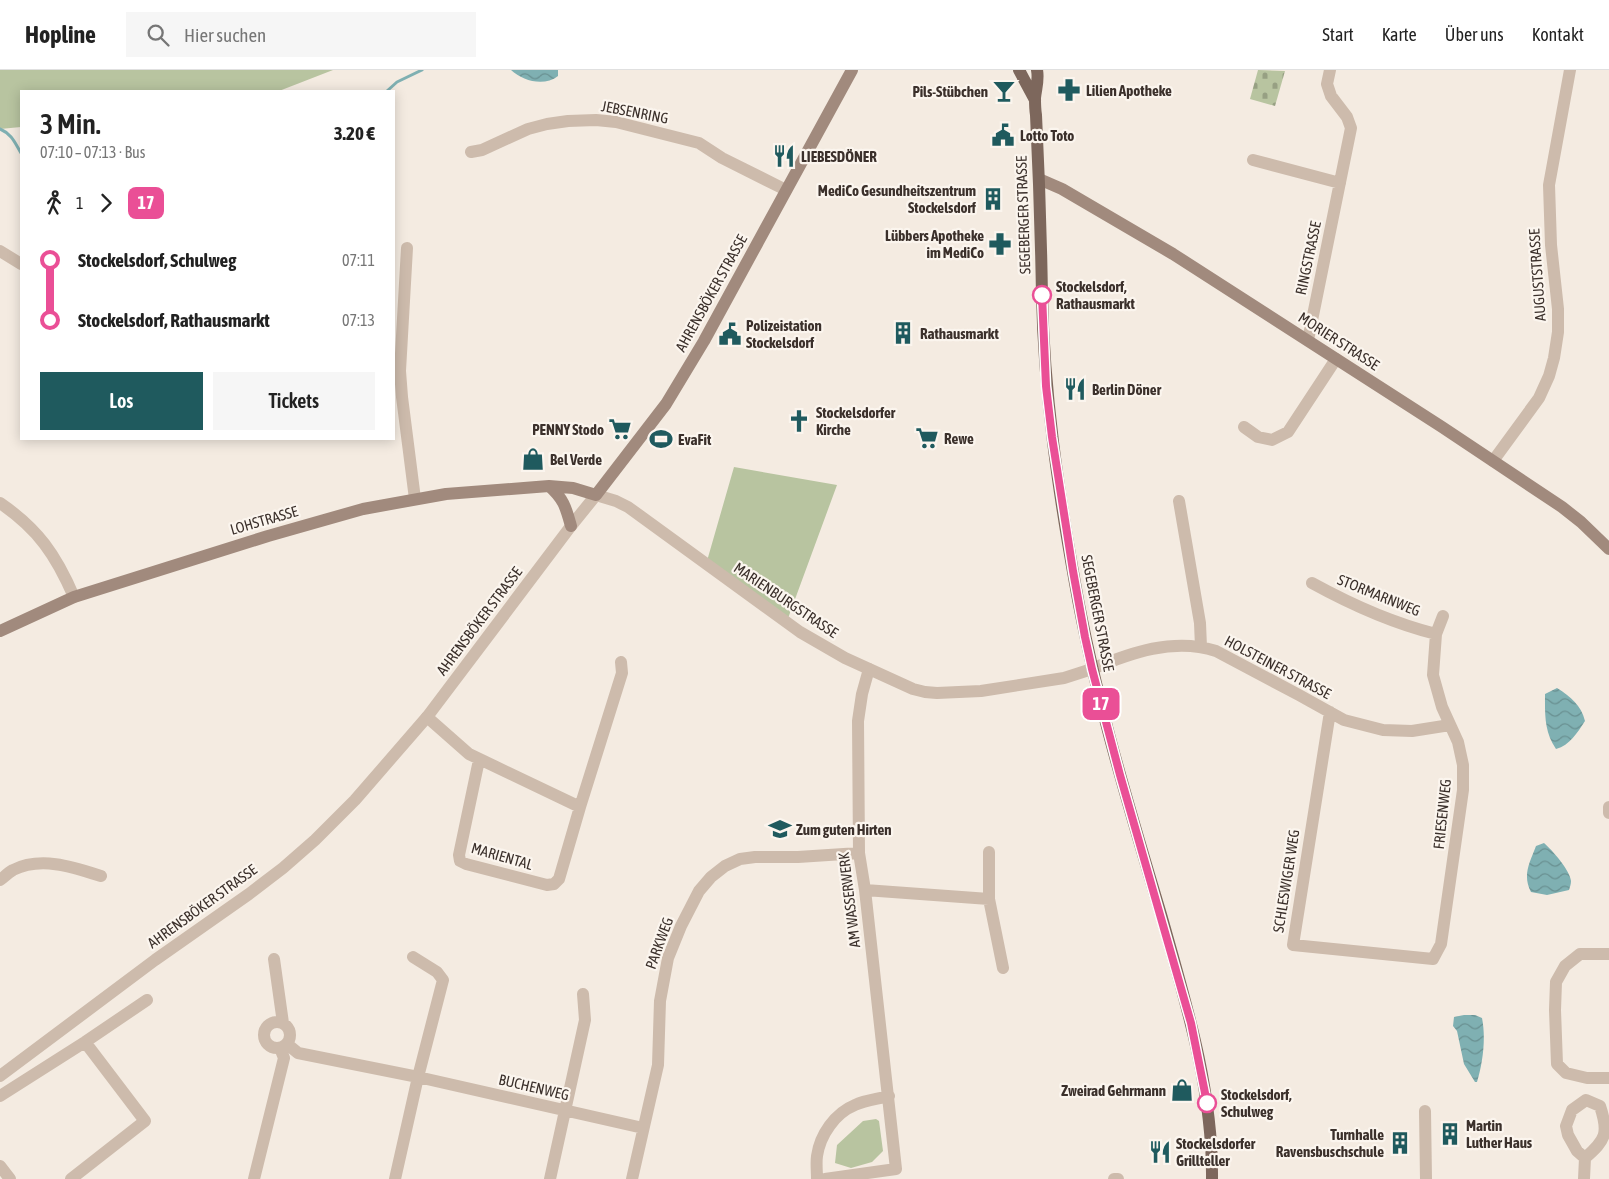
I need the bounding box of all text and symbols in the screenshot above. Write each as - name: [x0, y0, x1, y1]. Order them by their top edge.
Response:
- search box: [126, 12, 476, 57]
- text: Hopline: [25, 21, 96, 48]
- icon: search: [144, 21, 172, 49]
- text: Hier suchen: [184, 24, 266, 46]
- text: Start: [1322, 24, 1354, 45]
- text: Karte: [1382, 24, 1417, 45]
- text: Über uns: [1445, 24, 1504, 45]
- text: Kontakt: [1532, 24, 1584, 45]
- pharmacy icon: Lilien Apotheke: [1056, 77, 1082, 103]
- bar icon: Pils-Stübchen: [991, 78, 1017, 104]
- place label: Lilien Apotheke: [1086, 82, 1172, 99]
- place label: Pils-Stübchen: [912, 83, 988, 100]
- street label: JEBSENRING: [600, 97, 670, 127]
- text: 3 Min.: [40, 108, 101, 140]
- text: 3.20 €: [334, 122, 375, 144]
- public building icon: Lotto Toto: [990, 122, 1016, 148]
- place label: Lotto Toto: [1020, 127, 1074, 144]
- text: 07:10 – 07:13 · Bus: [40, 143, 145, 161]
- restaurant icon: LIEBESDÖNER: [771, 143, 797, 169]
- place label: LIEBESDÖNER: [801, 148, 877, 165]
- street label: SEGEBERGER STRASSE: [1012, 155, 1034, 275]
- place label: MediCo Gesundheitszentrum Stockelsdorf: [818, 182, 977, 216]
- building icon: MediCo Gesundheitszentrum Stockelsdorf: [980, 186, 1006, 212]
- icon: walk: [40, 189, 68, 217]
- icon: forward: [92, 189, 120, 217]
- text: 17: [138, 192, 154, 213]
- text: 1: [76, 194, 84, 212]
- street label: RINGSTRASSE: [1292, 219, 1324, 296]
- place label: Lübbers Apotheke im MediCo: [885, 227, 984, 261]
- street label: AUGUSTSTRASSE: [1525, 228, 1549, 322]
- street label: AHRENSBÖKER STRASSE: [672, 231, 750, 354]
- pharmacy icon: Lübbers Apotheke im MediCo: [987, 231, 1013, 257]
- text: Stockelsdorf, Schulweg: [78, 249, 236, 271]
- text: 07:11: [342, 251, 375, 269]
- place label: Stockelsdorf, Rathausmarkt: [1056, 278, 1135, 312]
- marker: Stockelsdorf, Rathausmarkt: [1032, 285, 1052, 305]
- text: Stockelsdorf, Rathausmarkt: [78, 309, 270, 331]
- street label: MORIER STRASSE: [1295, 309, 1383, 374]
- text: 07:13: [342, 311, 375, 329]
- place label: Polizeistation Stockelsdorf: [746, 317, 822, 351]
- building icon: Rathausmarkt: [890, 320, 916, 346]
- public building icon: Polizeistation Stockelsdorf: [717, 321, 743, 347]
- place label: Rathausmarkt: [920, 325, 999, 342]
- button: Los: [40, 372, 203, 430]
- button: Tickets: [213, 372, 375, 430]
- restaurant icon: Berlin Döner: [1062, 376, 1088, 402]
- place label: Berlin Döner: [1092, 381, 1162, 398]
- place label: Stockelsdorfer Kirche: [816, 404, 896, 438]
- church icon: Stockelsdorfer Kirche: [786, 408, 812, 434]
- supermarket icon: PENNY Stodo: [607, 416, 633, 442]
- place label: PENNY Stodo: [532, 421, 604, 438]
- supermarket icon: Rewe: [914, 425, 940, 451]
- sports icon: EvaFit: [648, 426, 674, 452]
- place label: Rewe: [944, 430, 974, 447]
- place label: EvaFit: [678, 431, 712, 448]
- shop icon: Bel Verde: [520, 446, 546, 472]
- place label: Bel Verde: [550, 451, 602, 468]
- street label: LOHSTRASSE: [228, 502, 300, 538]
- street label: SEGEBERGER STRASSE: [1078, 553, 1118, 673]
- street label: MARIENBURGSTRASSE: [731, 559, 842, 641]
- street label: AHRENSBÖKER STRASSE: [433, 563, 526, 678]
- street label: STORMARNWEG: [1335, 571, 1423, 619]
- street label: HOLSTEINER STRASSE: [1222, 632, 1335, 702]
- line badge: 17: [1078, 688, 1124, 720]
- text: 17: [1093, 693, 1109, 714]
- street label: FRIESENWEG: [1430, 778, 1454, 850]
- school or university icon: Zum guten Hirten: [767, 816, 793, 842]
- place label: Zum guten Hirten: [796, 821, 892, 838]
- street label: SCHLESWIGER WEG: [1269, 828, 1303, 934]
- street label: MARIENTAL: [469, 839, 535, 873]
- street label: AM WASSERWERK: [835, 851, 863, 949]
- street label: AHRENSBÖKER STRASSE: [144, 860, 260, 951]
- street label: PARKWEG: [642, 915, 676, 971]
- street label: BUCHENWEG: [497, 1071, 571, 1103]
- shop icon: Zweirad Gehrmann: [1169, 1077, 1195, 1103]
- place label: Zweirad Gehrmann: [1061, 1082, 1166, 1099]
- place label: Stockelsdorf, Schulweg: [1221, 1086, 1292, 1120]
- marker: Stockelsdorf, Schulweg: [1197, 1093, 1217, 1113]
- place label: Martin Luther Haus: [1466, 1117, 1533, 1151]
- building icon: Martin Luther Haus: [1437, 1121, 1463, 1147]
- place label: Turnhalle Ravensbuschschule: [1276, 1126, 1384, 1160]
- building icon: Turnhalle Ravensbuschschule: [1387, 1130, 1413, 1156]
- place label: Stockelsdorfer Grillteller: [1176, 1135, 1256, 1169]
- restaurant icon: Stockelsdorfer Grillteller: [1147, 1139, 1173, 1165]

